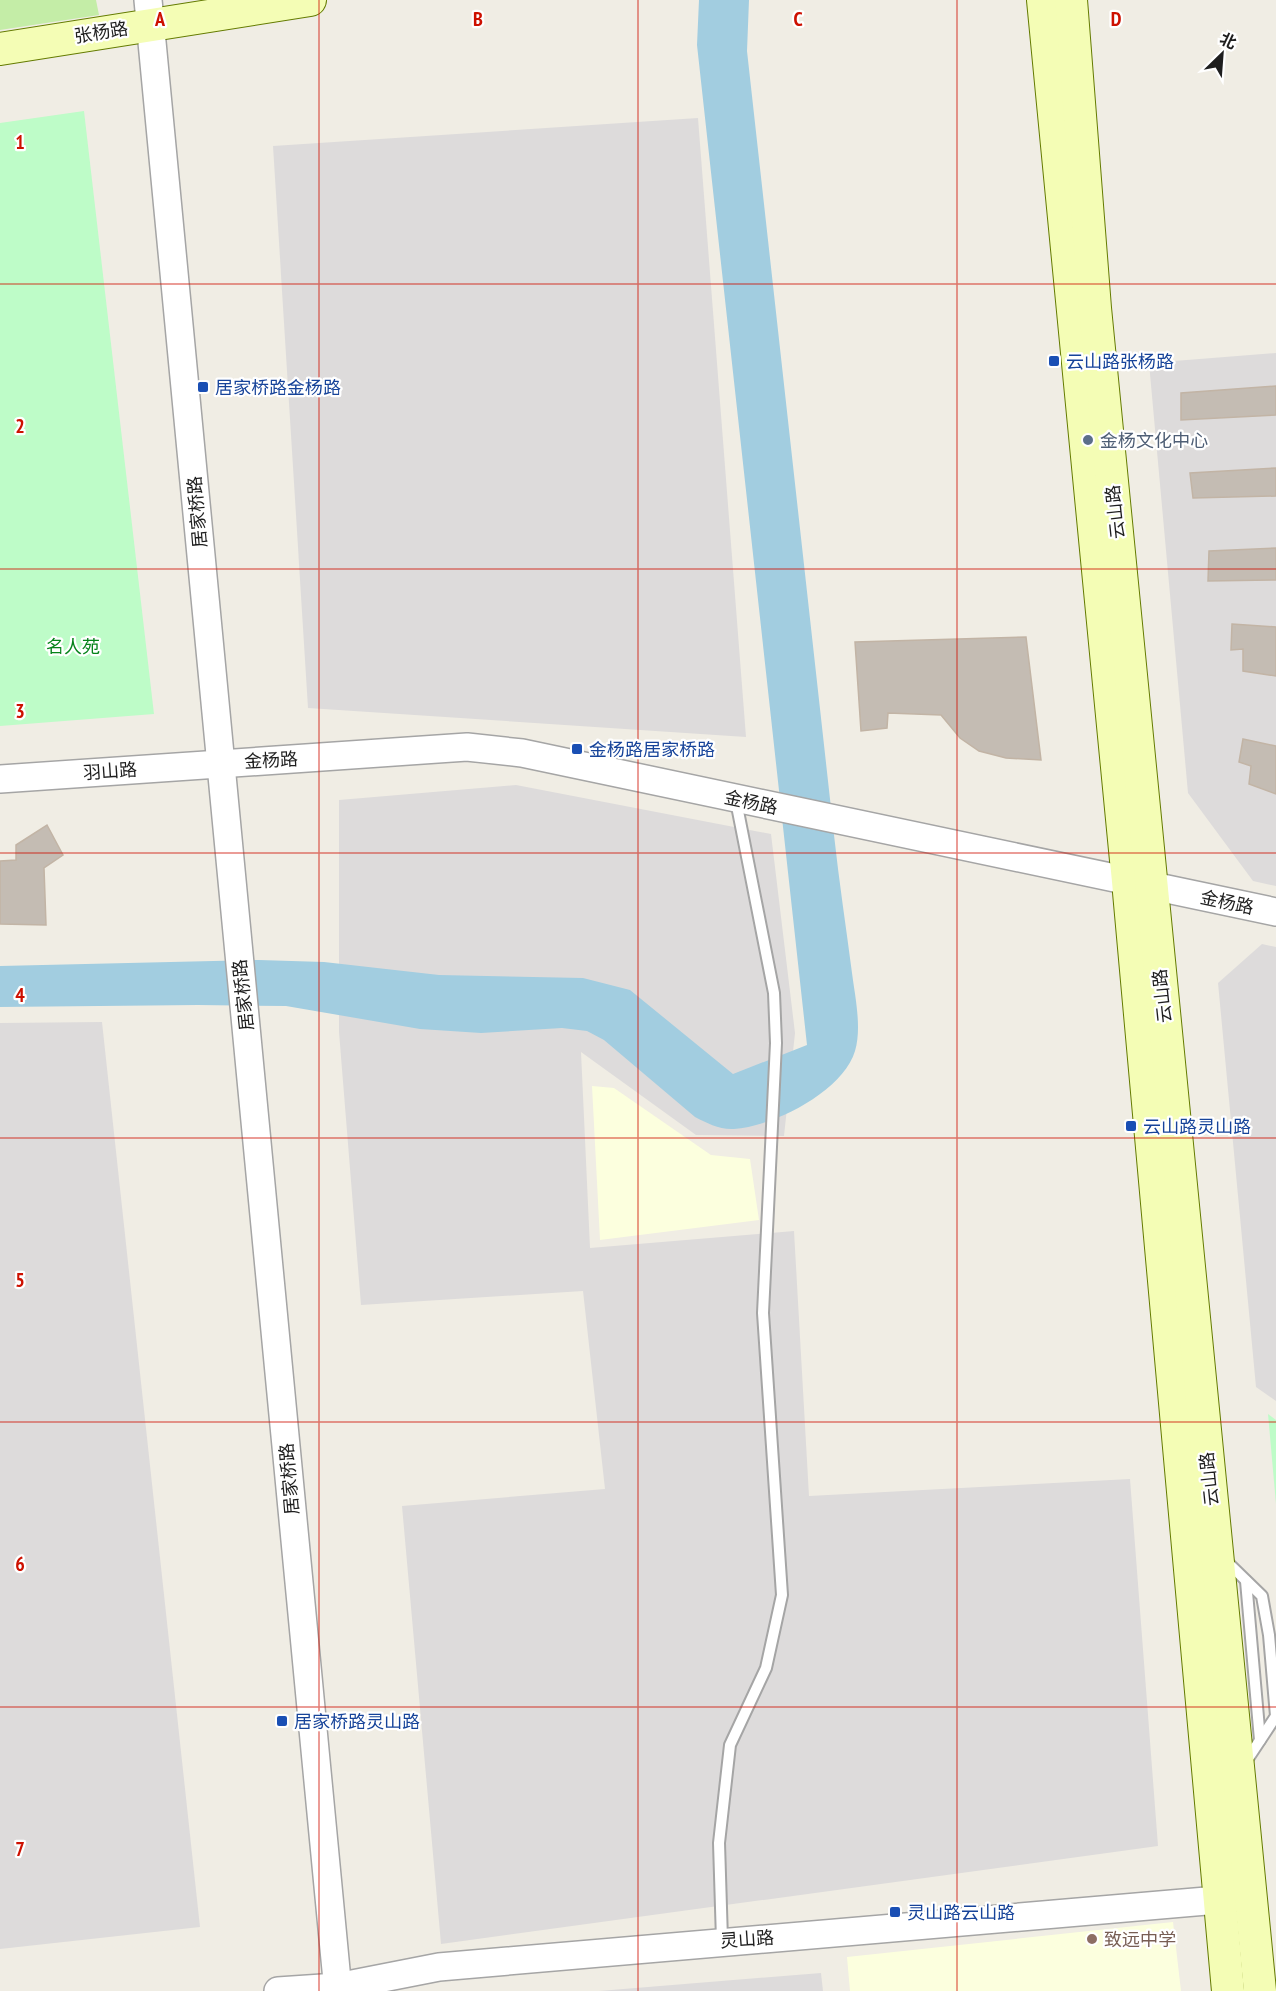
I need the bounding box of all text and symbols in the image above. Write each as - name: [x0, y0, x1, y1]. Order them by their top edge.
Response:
- text: A: [154, 6, 166, 32]
- text: B: [473, 6, 483, 32]
- text: C: [793, 6, 803, 32]
- text: D: [1111, 6, 1122, 32]
- street label: 张杨路: [73, 16, 129, 48]
- north arrow: [1192, 24, 1252, 84]
- text: 北: [1217, 28, 1240, 53]
- text: 1: [15, 129, 25, 155]
- place label: 云山路张杨路: [1066, 350, 1174, 373]
- marker: 云山路张杨路: [1047, 354, 1061, 368]
- place label: 居家桥路金杨路: [215, 376, 341, 399]
- marker: 居家桥路金杨路: [196, 380, 210, 394]
- text: 2: [15, 413, 25, 439]
- place label: 金杨文化中心: [1100, 429, 1208, 452]
- marker: 金杨文化中心: [1081, 433, 1095, 447]
- street label: 居家桥路: [182, 475, 212, 549]
- street label: 云山路: [1101, 484, 1129, 540]
- park label: 名人苑: [46, 635, 100, 658]
- text: 3: [15, 698, 25, 724]
- place label: 金杨路居家桥路: [589, 738, 715, 761]
- marker: 金杨路居家桥路: [570, 742, 584, 756]
- street label: 金杨路: [243, 747, 299, 773]
- street label: 羽山路: [82, 758, 138, 784]
- street label: 金杨路: [722, 785, 780, 819]
- street label: 金杨路: [1198, 885, 1256, 919]
- street label: 居家桥路: [228, 958, 258, 1032]
- street label: 云山路: [1148, 968, 1176, 1024]
- text: 4: [15, 982, 25, 1008]
- place label: 云山路灵山路: [1143, 1115, 1251, 1138]
- marker: 云山路灵山路: [1124, 1119, 1138, 1133]
- text: 5: [15, 1267, 25, 1293]
- street label: 居家桥路: [274, 1442, 304, 1516]
- street label: 云山路: [1195, 1451, 1223, 1507]
- text: 6: [15, 1551, 25, 1577]
- place label: 居家桥路灵山路: [294, 1710, 420, 1733]
- marker: 居家桥路灵山路: [275, 1714, 289, 1728]
- text: 7: [15, 1836, 25, 1862]
- place label: 灵山路云山路: [907, 1901, 1015, 1924]
- marker: 灵山路云山路: [888, 1905, 902, 1919]
- street label: 灵山路: [719, 1926, 775, 1952]
- place label: 致远中学: [1104, 1928, 1176, 1951]
- marker: 致远中学: [1085, 1932, 1099, 1946]

